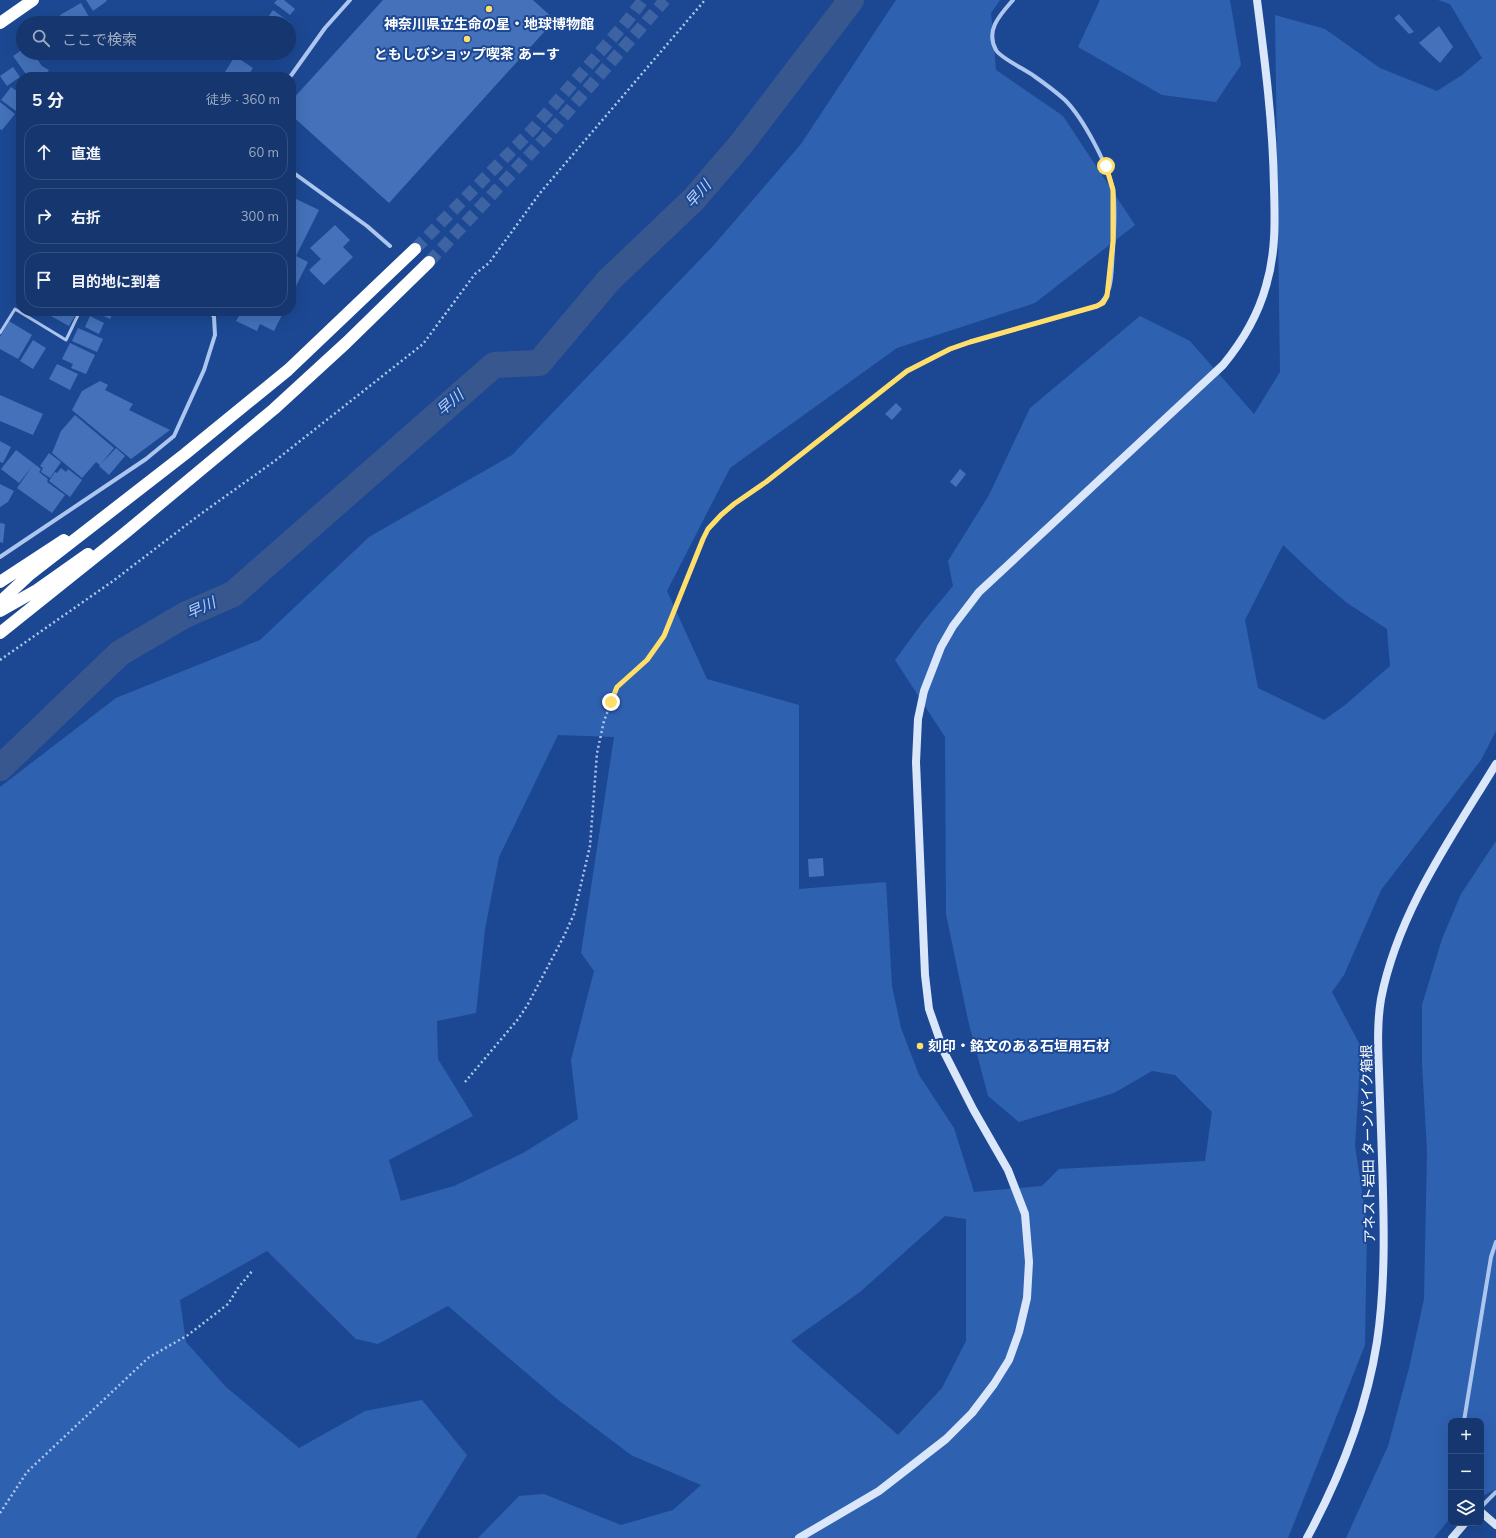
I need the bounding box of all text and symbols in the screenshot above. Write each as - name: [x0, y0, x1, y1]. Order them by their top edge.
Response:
- marker: 神奈川県立生命の星・地球博物館: [484, 4, 494, 14]
- place label: 神奈川県立生命の星・地球博物館: [384, 15, 594, 33]
- search box: [16, 16, 296, 60]
- icon: search: [30, 27, 52, 49]
- text: ここで検索: [62, 30, 137, 49]
- marker: ともしびショップ喫茶 あーす: [462, 34, 472, 44]
- place label: ともしびショップ喫茶 あーす: [374, 45, 560, 63]
- text: 5 分: [32, 89, 64, 110]
- text: 徒歩 · 360 m: [206, 91, 280, 107]
- icon: ahead: [33, 141, 55, 163]
- text: 直進: [71, 144, 101, 163]
- text: 60 m: [249, 144, 279, 160]
- route start: [1097, 157, 1115, 175]
- water label: 早川: [681, 175, 716, 211]
- icon: right: [33, 205, 55, 227]
- text: 右折: [71, 208, 101, 227]
- text: 300 m: [241, 208, 279, 224]
- icon: arrive: [33, 269, 55, 291]
- text: 目的地に到着: [71, 272, 161, 291]
- water label: 早川: [432, 384, 469, 420]
- water label: 早川: [183, 592, 220, 622]
- route end: [602, 693, 620, 711]
- place label: 刻印・銘文のある石垣用石材: [928, 1037, 1110, 1055]
- marker: 刻印・銘文のある石垣用石材: [915, 1041, 925, 1051]
- street label: アネスト岩田 ターンパイク箱根: [1357, 1045, 1379, 1243]
- map controls: [1448, 1418, 1484, 1526]
- button: +: [1448, 1418, 1484, 1454]
- button: −: [1448, 1454, 1484, 1490]
- button: layers: [1448, 1490, 1484, 1526]

